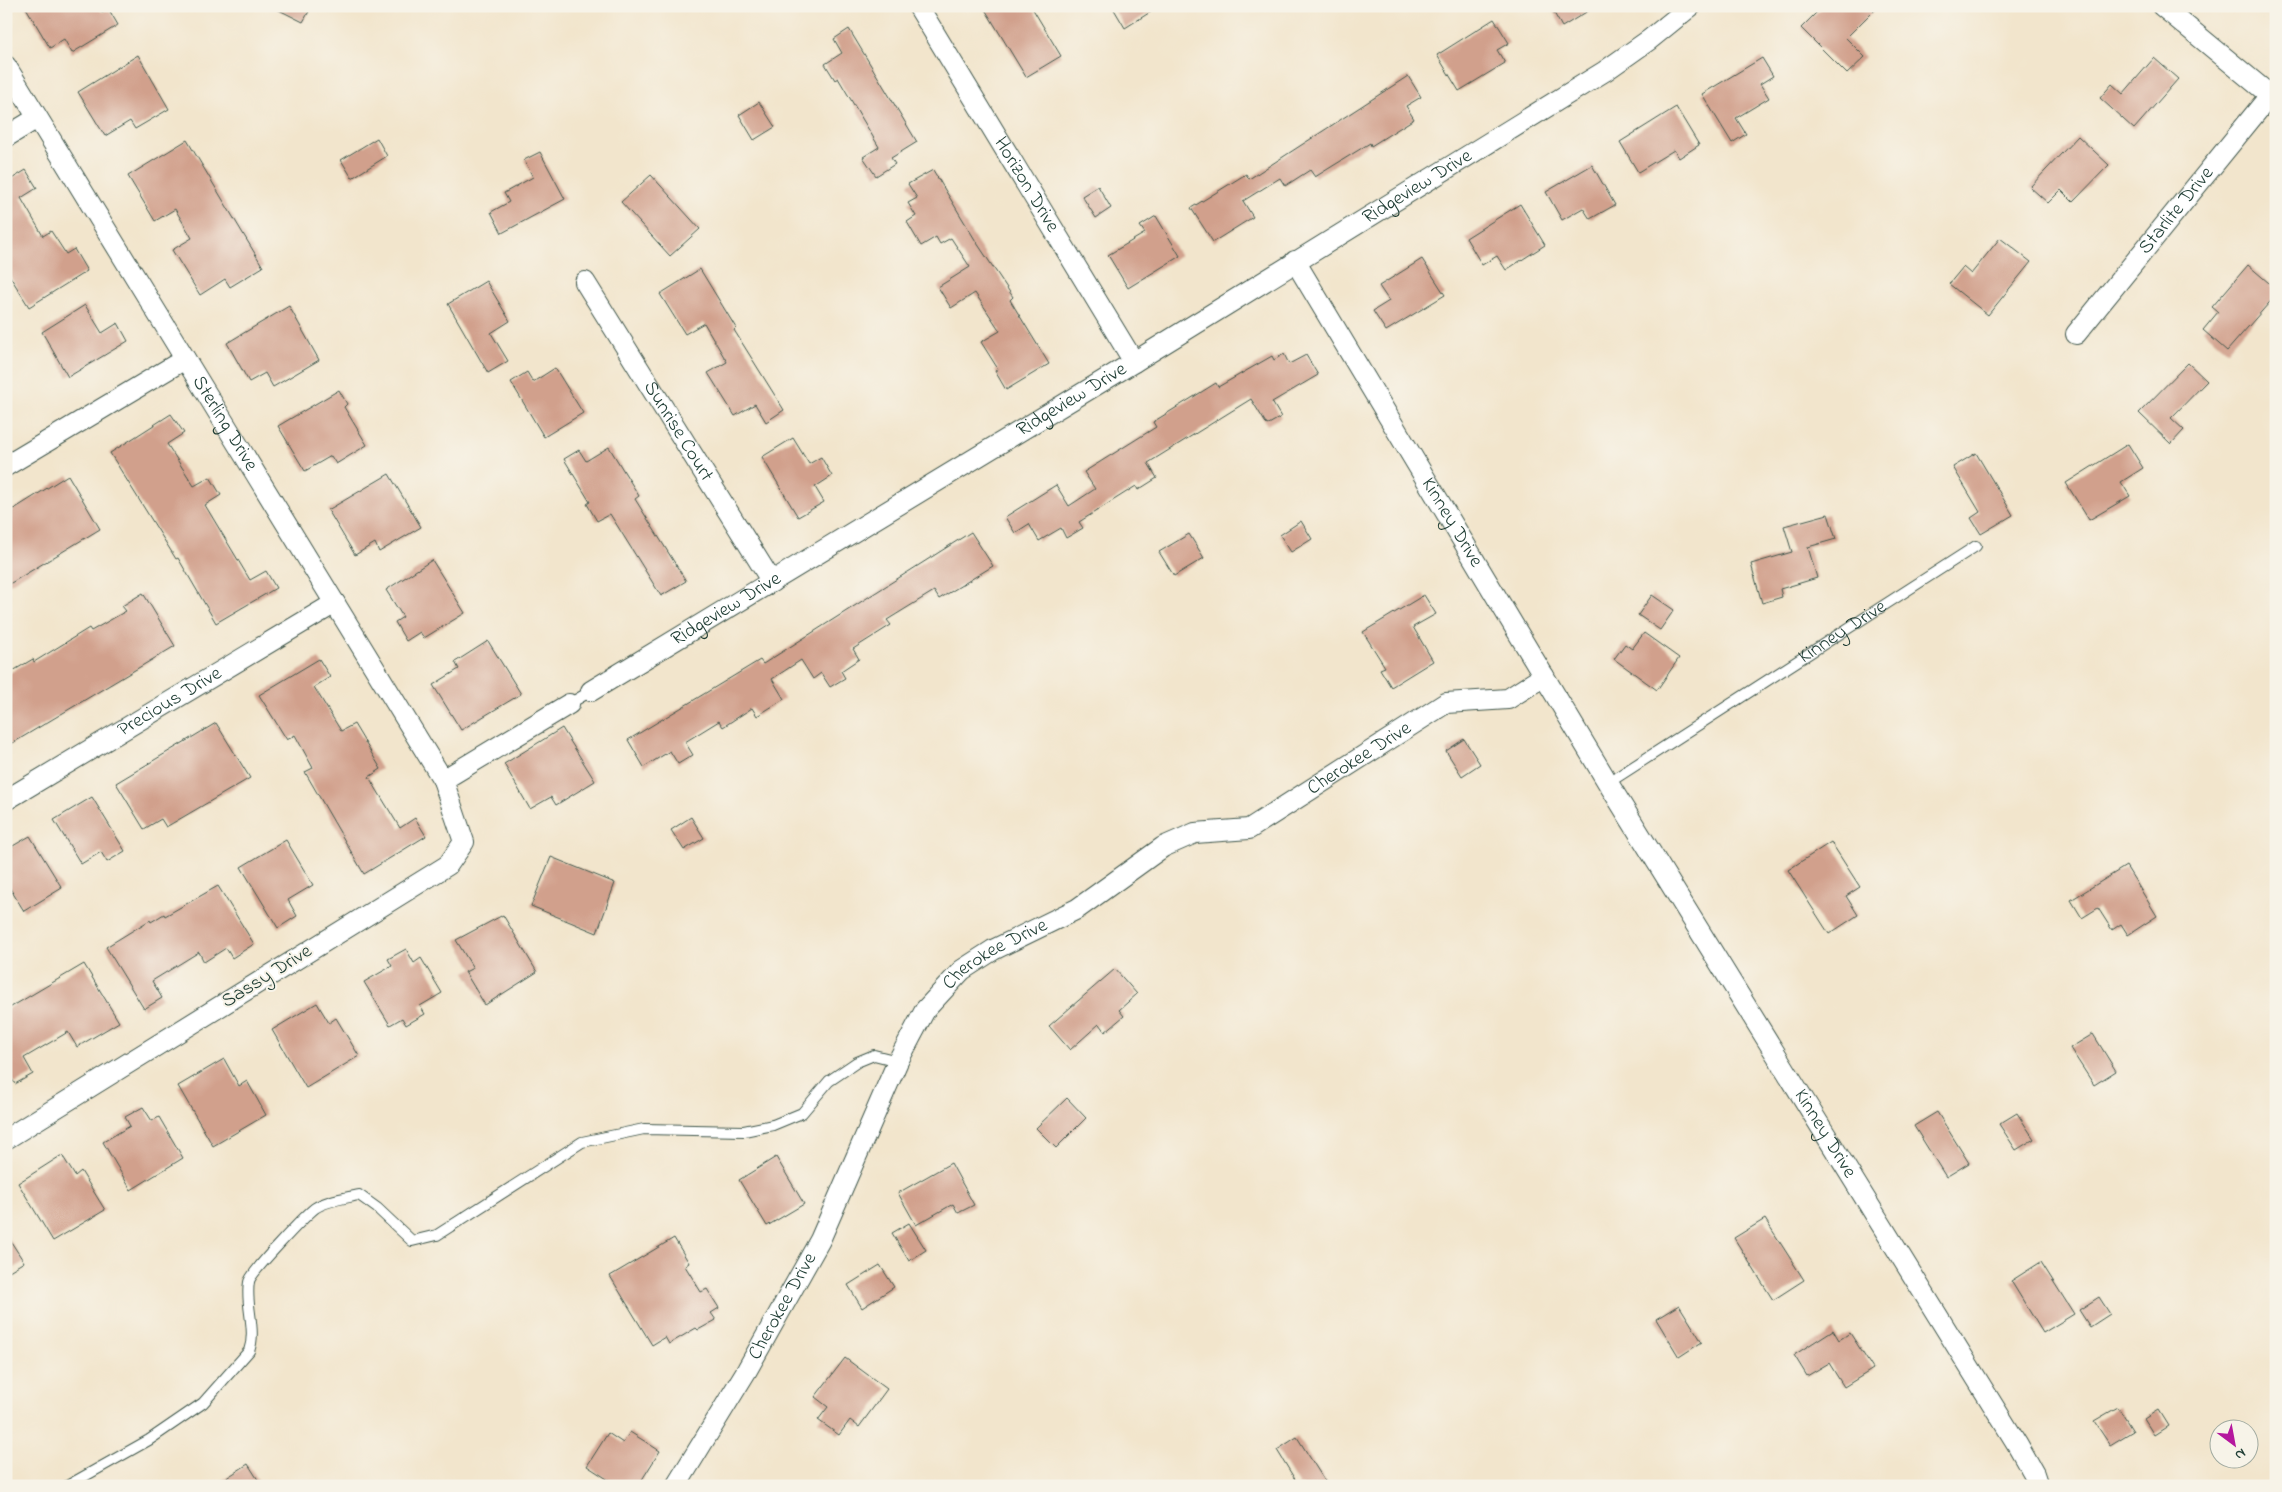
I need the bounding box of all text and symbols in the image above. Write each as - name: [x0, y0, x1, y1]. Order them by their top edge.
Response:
- street label: Horizon Drive: [986, 131, 1067, 238]
- street label: Ridgeview Drive: [1357, 142, 1478, 232]
- street label: Starlite Drive: [2132, 160, 2221, 261]
- street label: Ridgeview Drive: [1011, 355, 1132, 444]
- street label: Sterling Drive: [184, 370, 265, 477]
- street label: Sunrise Court: [636, 375, 721, 488]
- street label: Kinney Drive: [1414, 472, 1490, 573]
- street label: Ridgeview Drive: [666, 565, 787, 654]
- street label: Kinney Drive: [1793, 593, 1892, 671]
- street label: Precious Drive: [112, 659, 227, 744]
- street label: Cherokee Drive: [1301, 714, 1417, 803]
- street label: Cherokee Drive: [936, 911, 1052, 997]
- street label: Sassy Drive: [216, 938, 318, 1016]
- street label: Kinney Drive: [1786, 1084, 1864, 1184]
- street label: Cherokee Drive: [741, 1247, 825, 1365]
- north arrow: [2210, 1420, 2260, 1470]
- text: N: [2231, 1442, 2250, 1465]

